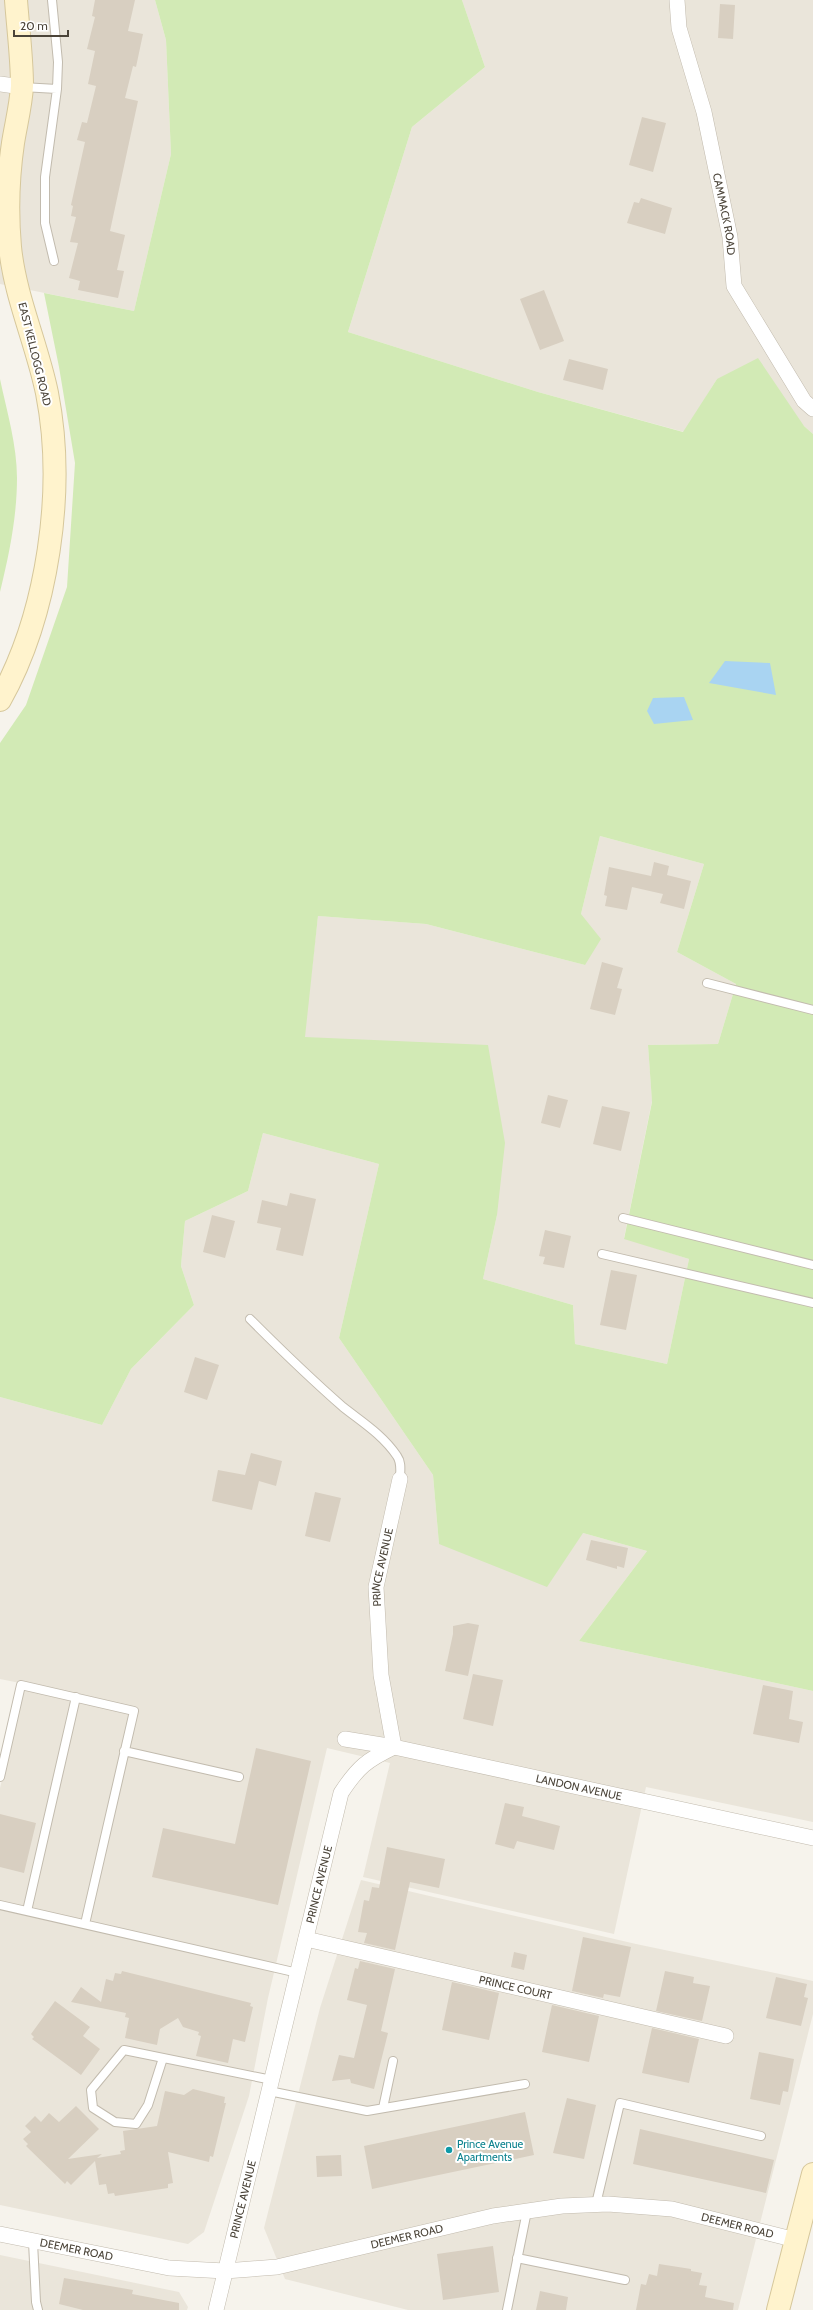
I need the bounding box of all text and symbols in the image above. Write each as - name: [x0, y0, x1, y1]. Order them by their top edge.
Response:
- scale bar: [14, 12, 68, 38]
- text: 20 m: [20, 18, 48, 33]
- street label: CAMMACK ROAD: [710, 172, 738, 256]
- street label: EAST KELLOGG ROAD: [15, 301, 55, 407]
- street label: PRINCE AVENUE: [368, 1527, 396, 1607]
- street label: LANDON AVENUE: [535, 1771, 623, 1803]
- street label: PRINCE AVENUE: [303, 1844, 335, 1925]
- street label: PRINCE COURT: [478, 1972, 553, 2003]
- place label: Prince Avenue Apartments: [457, 2137, 523, 2164]
- marker: Prince Avenue Apartments: [444, 2145, 454, 2155]
- street label: PRINCE AVENUE: [227, 2159, 259, 2240]
- street label: DEEMER ROAD: [700, 2210, 775, 2241]
- street label: DEEMER ROAD: [369, 2221, 444, 2252]
- street label: DEEMER ROAD: [39, 2235, 114, 2264]

